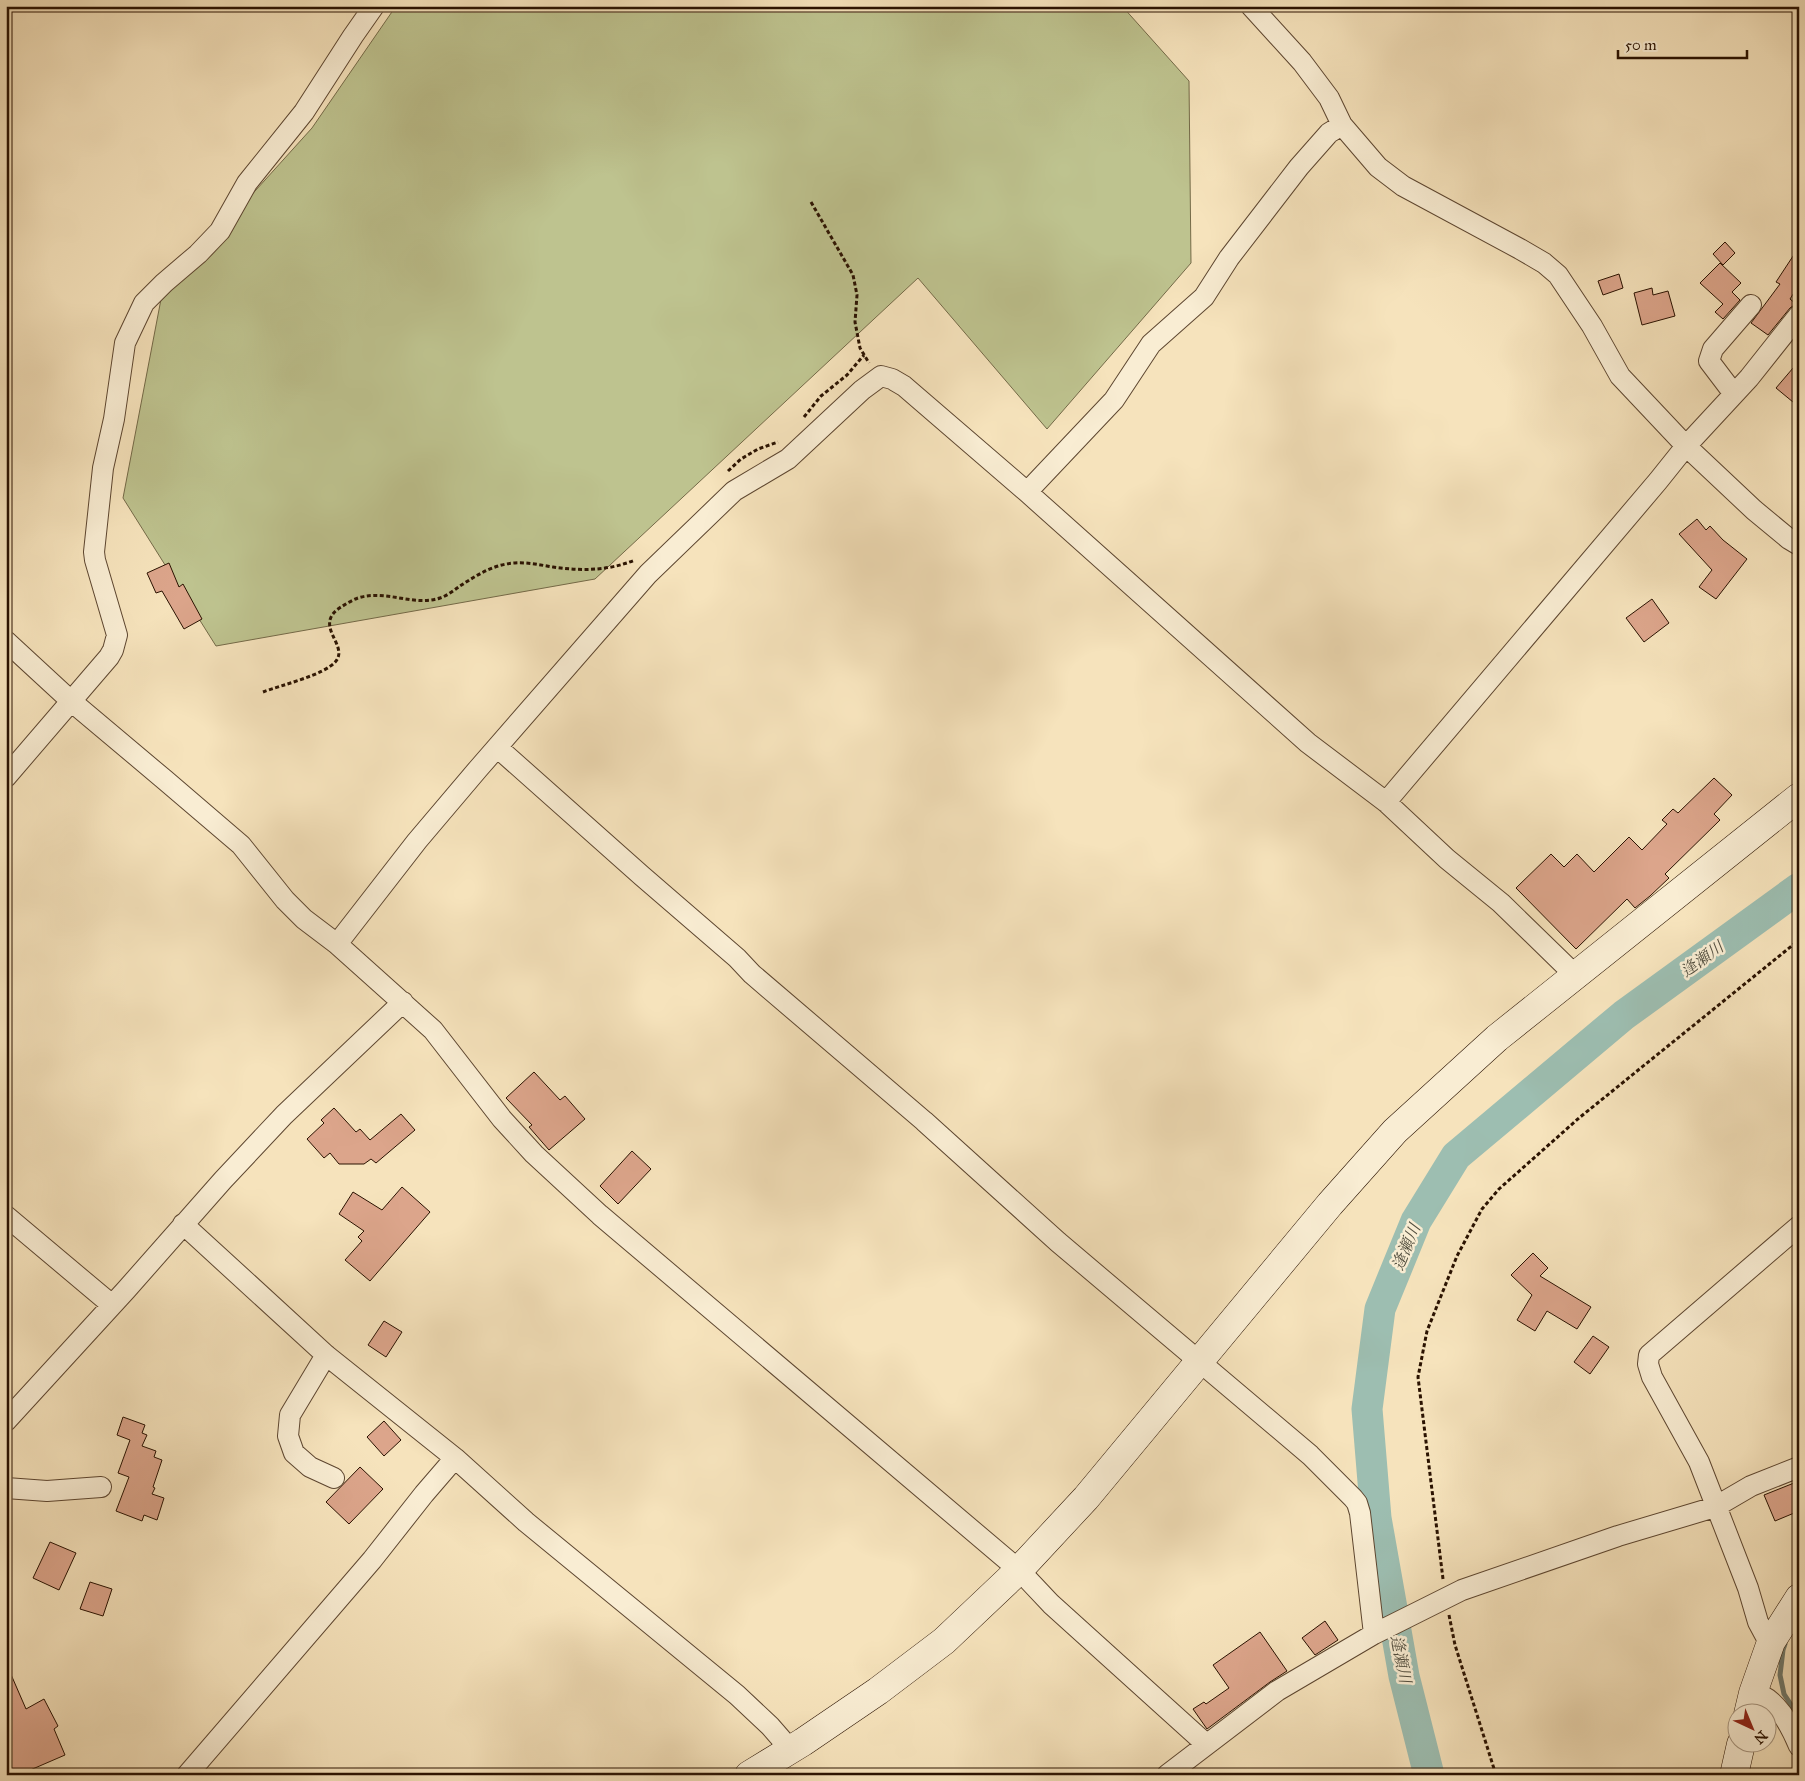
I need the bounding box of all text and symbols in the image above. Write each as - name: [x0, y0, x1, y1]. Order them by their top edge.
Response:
- scale bar: [1618, 28, 1746, 60]
- text: 50 m: [1625, 36, 1657, 54]
- water label: 逢瀬川: [1677, 936, 1729, 981]
- water label: 逢瀬川: [1388, 1219, 1425, 1273]
- water label: 逢瀬川: [1387, 1634, 1415, 1686]
- north arrow: [1728, 1704, 1778, 1754]
- text: N: [1750, 1727, 1771, 1747]

